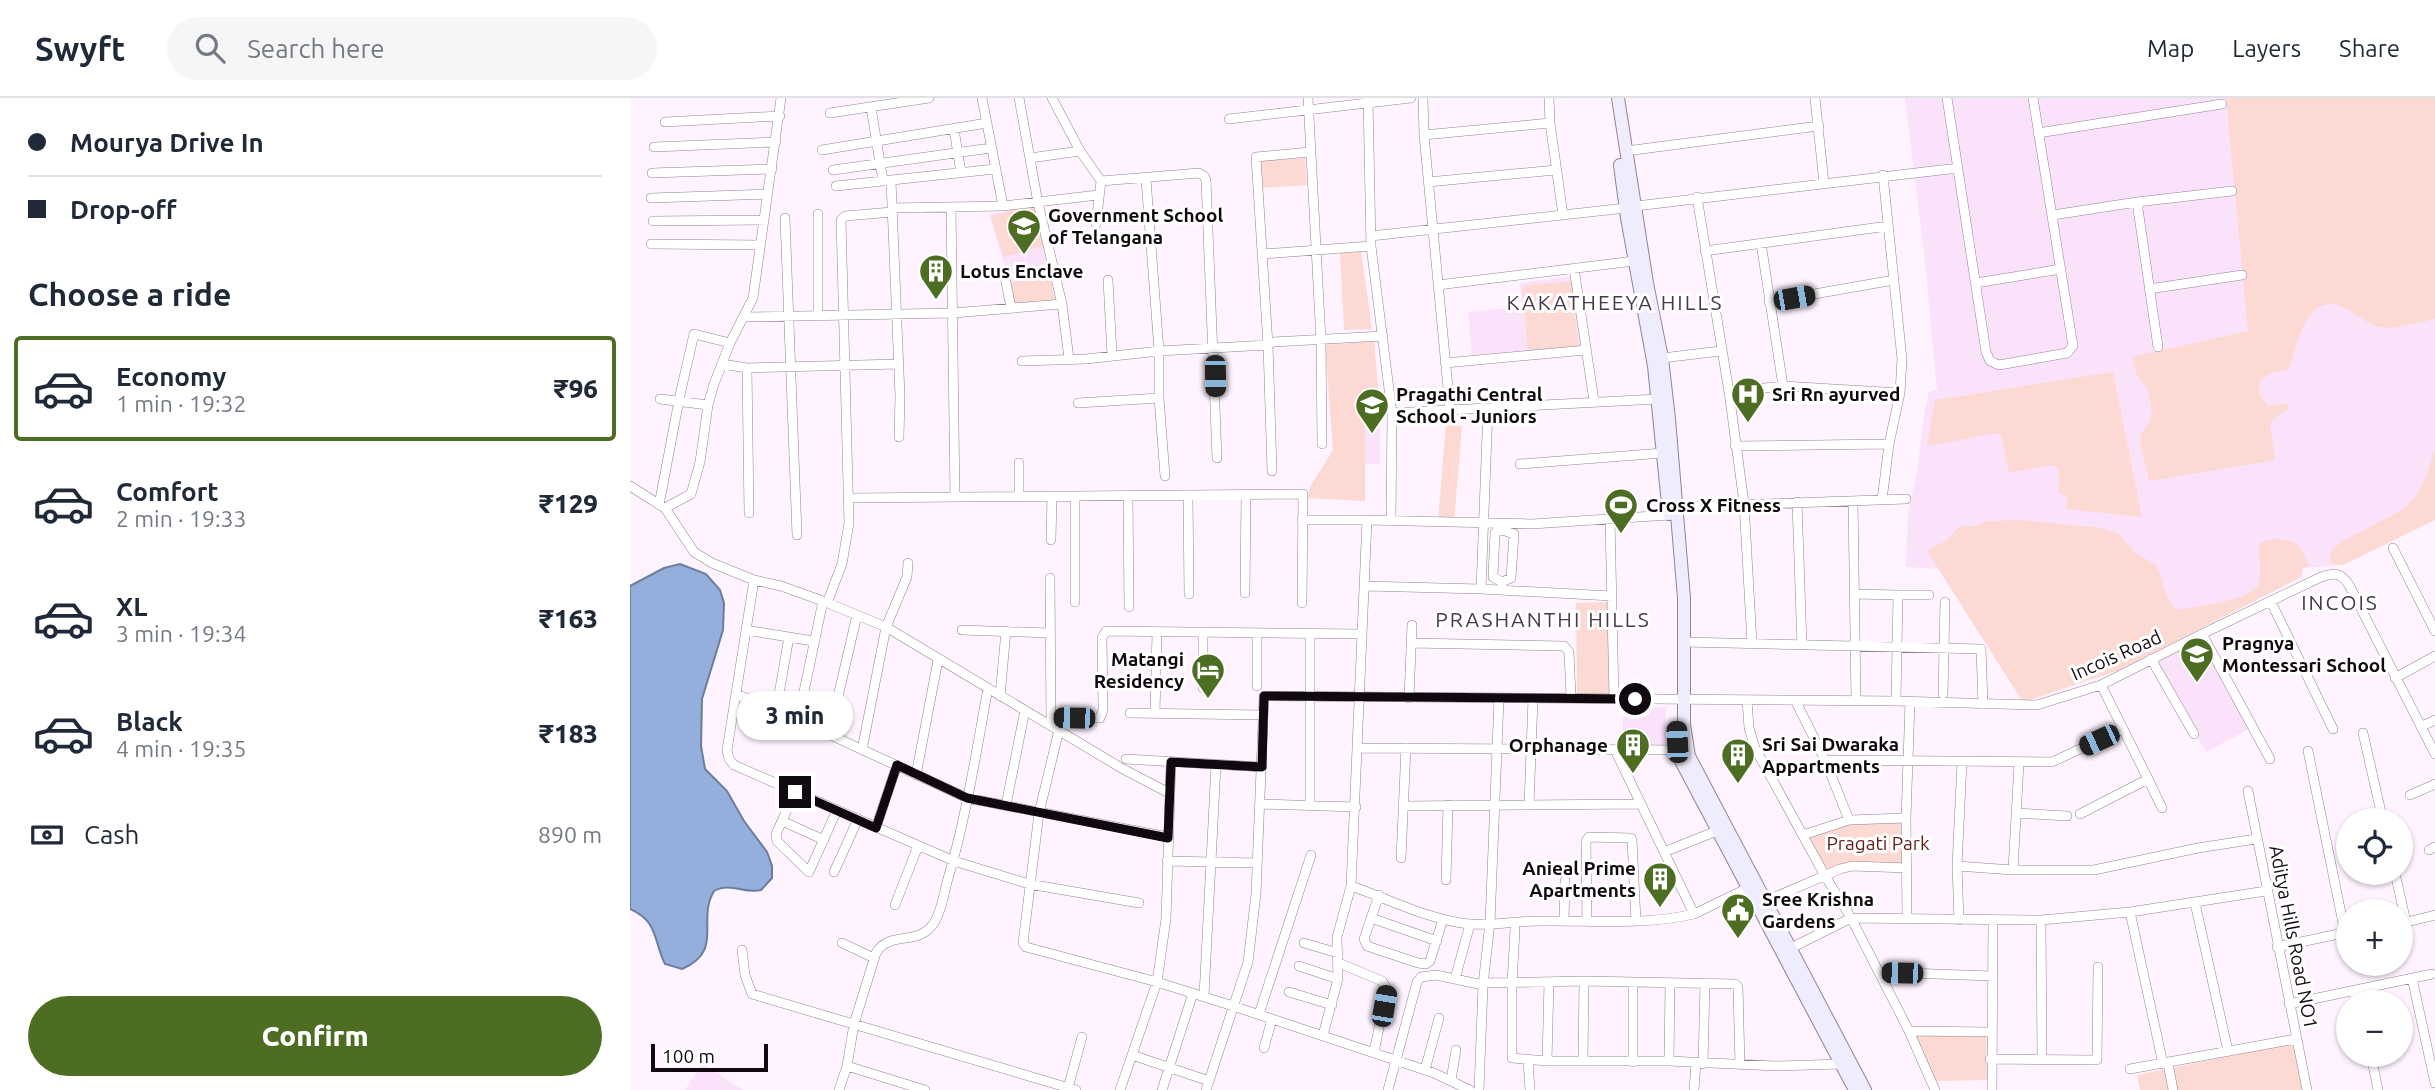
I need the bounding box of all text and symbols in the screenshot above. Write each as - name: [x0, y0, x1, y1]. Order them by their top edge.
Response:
- search box: [167, 17, 657, 80]
- icon: search: [191, 29, 229, 67]
- text: Swyft: [35, 30, 125, 67]
- text: Search here: [247, 34, 385, 63]
- text: Map: [2147, 35, 2194, 62]
- text: Layers: [2232, 35, 2301, 62]
- text: Share: [2339, 35, 2400, 62]
- text: Mourya Drive In: [70, 128, 264, 157]
- text: Drop-off: [70, 195, 177, 224]
- place label: Government School of Telangana: [1048, 204, 1223, 248]
- school or university icon: Government School of Telangana: [1005, 207, 1043, 256]
- building icon: Lotus Enclave: [917, 252, 955, 301]
- place label: Lotus Enclave: [960, 260, 1083, 282]
- text: Choose a ride: [28, 276, 231, 312]
- car: [1772, 284, 1817, 312]
- district label: KAKATHEEYA HILLS: [1507, 290, 1723, 314]
- car: [1205, 355, 1226, 397]
- icon: car: [32, 357, 95, 420]
- text: Economy: [116, 362, 226, 391]
- text: ₹96: [554, 374, 598, 403]
- hospital icon: Sri Rn ayurved: [1729, 375, 1767, 424]
- place label: Pragathi Central School - Juniors: [1396, 383, 1543, 427]
- place label: Sri Rn ayurved: [1772, 383, 1900, 405]
- school or university icon: Pragathi Central School - Juniors: [1353, 386, 1391, 435]
- text: 1 min · 19:32: [116, 391, 247, 416]
- icon: car: [32, 472, 95, 535]
- text: Comfort: [116, 477, 219, 506]
- sports icon: Cross X Fitness: [1602, 486, 1640, 535]
- text: ₹129: [539, 489, 598, 518]
- place label: Cross X Fitness: [1646, 494, 1781, 516]
- text: 2 min · 19:33: [116, 506, 247, 531]
- icon: car: [32, 587, 95, 650]
- district label: INCOIS: [2301, 590, 2379, 614]
- text: XL: [116, 592, 147, 621]
- text: ₹163: [539, 604, 598, 633]
- district label: PRASHANTHI HILLS: [1435, 607, 1651, 631]
- text: 3 min · 19:34: [116, 621, 247, 646]
- street label: Incois Road: [2067, 625, 2165, 685]
- place label: Pragnya Montessari School: [2222, 632, 2386, 676]
- school or university icon: Pragnya Montessari School: [2178, 635, 2216, 684]
- place label: Matangi Residency: [1094, 648, 1184, 692]
- hotel icon: Matangi Residency: [1189, 651, 1227, 700]
- route start: [1619, 683, 1651, 715]
- callout: 3 min: [737, 690, 853, 740]
- icon: car: [32, 702, 95, 765]
- text: 3 min: [766, 703, 824, 728]
- text: Black: [116, 707, 183, 736]
- car: [1053, 707, 1096, 729]
- text: ₹183: [539, 719, 598, 748]
- car: [1666, 720, 1689, 764]
- car: [2076, 722, 2123, 758]
- building icon: Orphanage: [1614, 726, 1652, 775]
- place label: Sri Sai Dwaraka Appartments: [1762, 733, 1899, 777]
- place label: Orphanage: [1509, 734, 1608, 756]
- text: 4 min · 19:35: [116, 736, 247, 761]
- building icon: Sri Sai Dwaraka Appartments: [1719, 736, 1757, 785]
- route end: [779, 776, 811, 808]
- map controls: [2336, 808, 2413, 1067]
- button: locate: [2336, 808, 2413, 885]
- icon: cash: [28, 816, 66, 854]
- text: Cash: [84, 820, 139, 849]
- text: 890 m: [538, 822, 602, 847]
- park label: Pragati Park: [1826, 832, 1930, 854]
- street label: Aditya Hills Road NO1: [2265, 843, 2323, 1031]
- place label: Anieal Prime Apartments: [1522, 857, 1636, 901]
- building icon: Anieal Prime Apartments: [1641, 860, 1679, 909]
- place label: Sree Krishna Gardens: [1762, 888, 1874, 932]
- public building icon: Sree Krishna Gardens: [1719, 891, 1757, 940]
- button: +: [2336, 899, 2413, 976]
- car: [1881, 962, 1924, 984]
- car: [1371, 983, 1398, 1029]
- button: −: [2336, 990, 2413, 1067]
- button: Confirm: [28, 996, 602, 1076]
- scale bar: [651, 1041, 768, 1073]
- text: 100 m: [662, 1045, 715, 1067]

